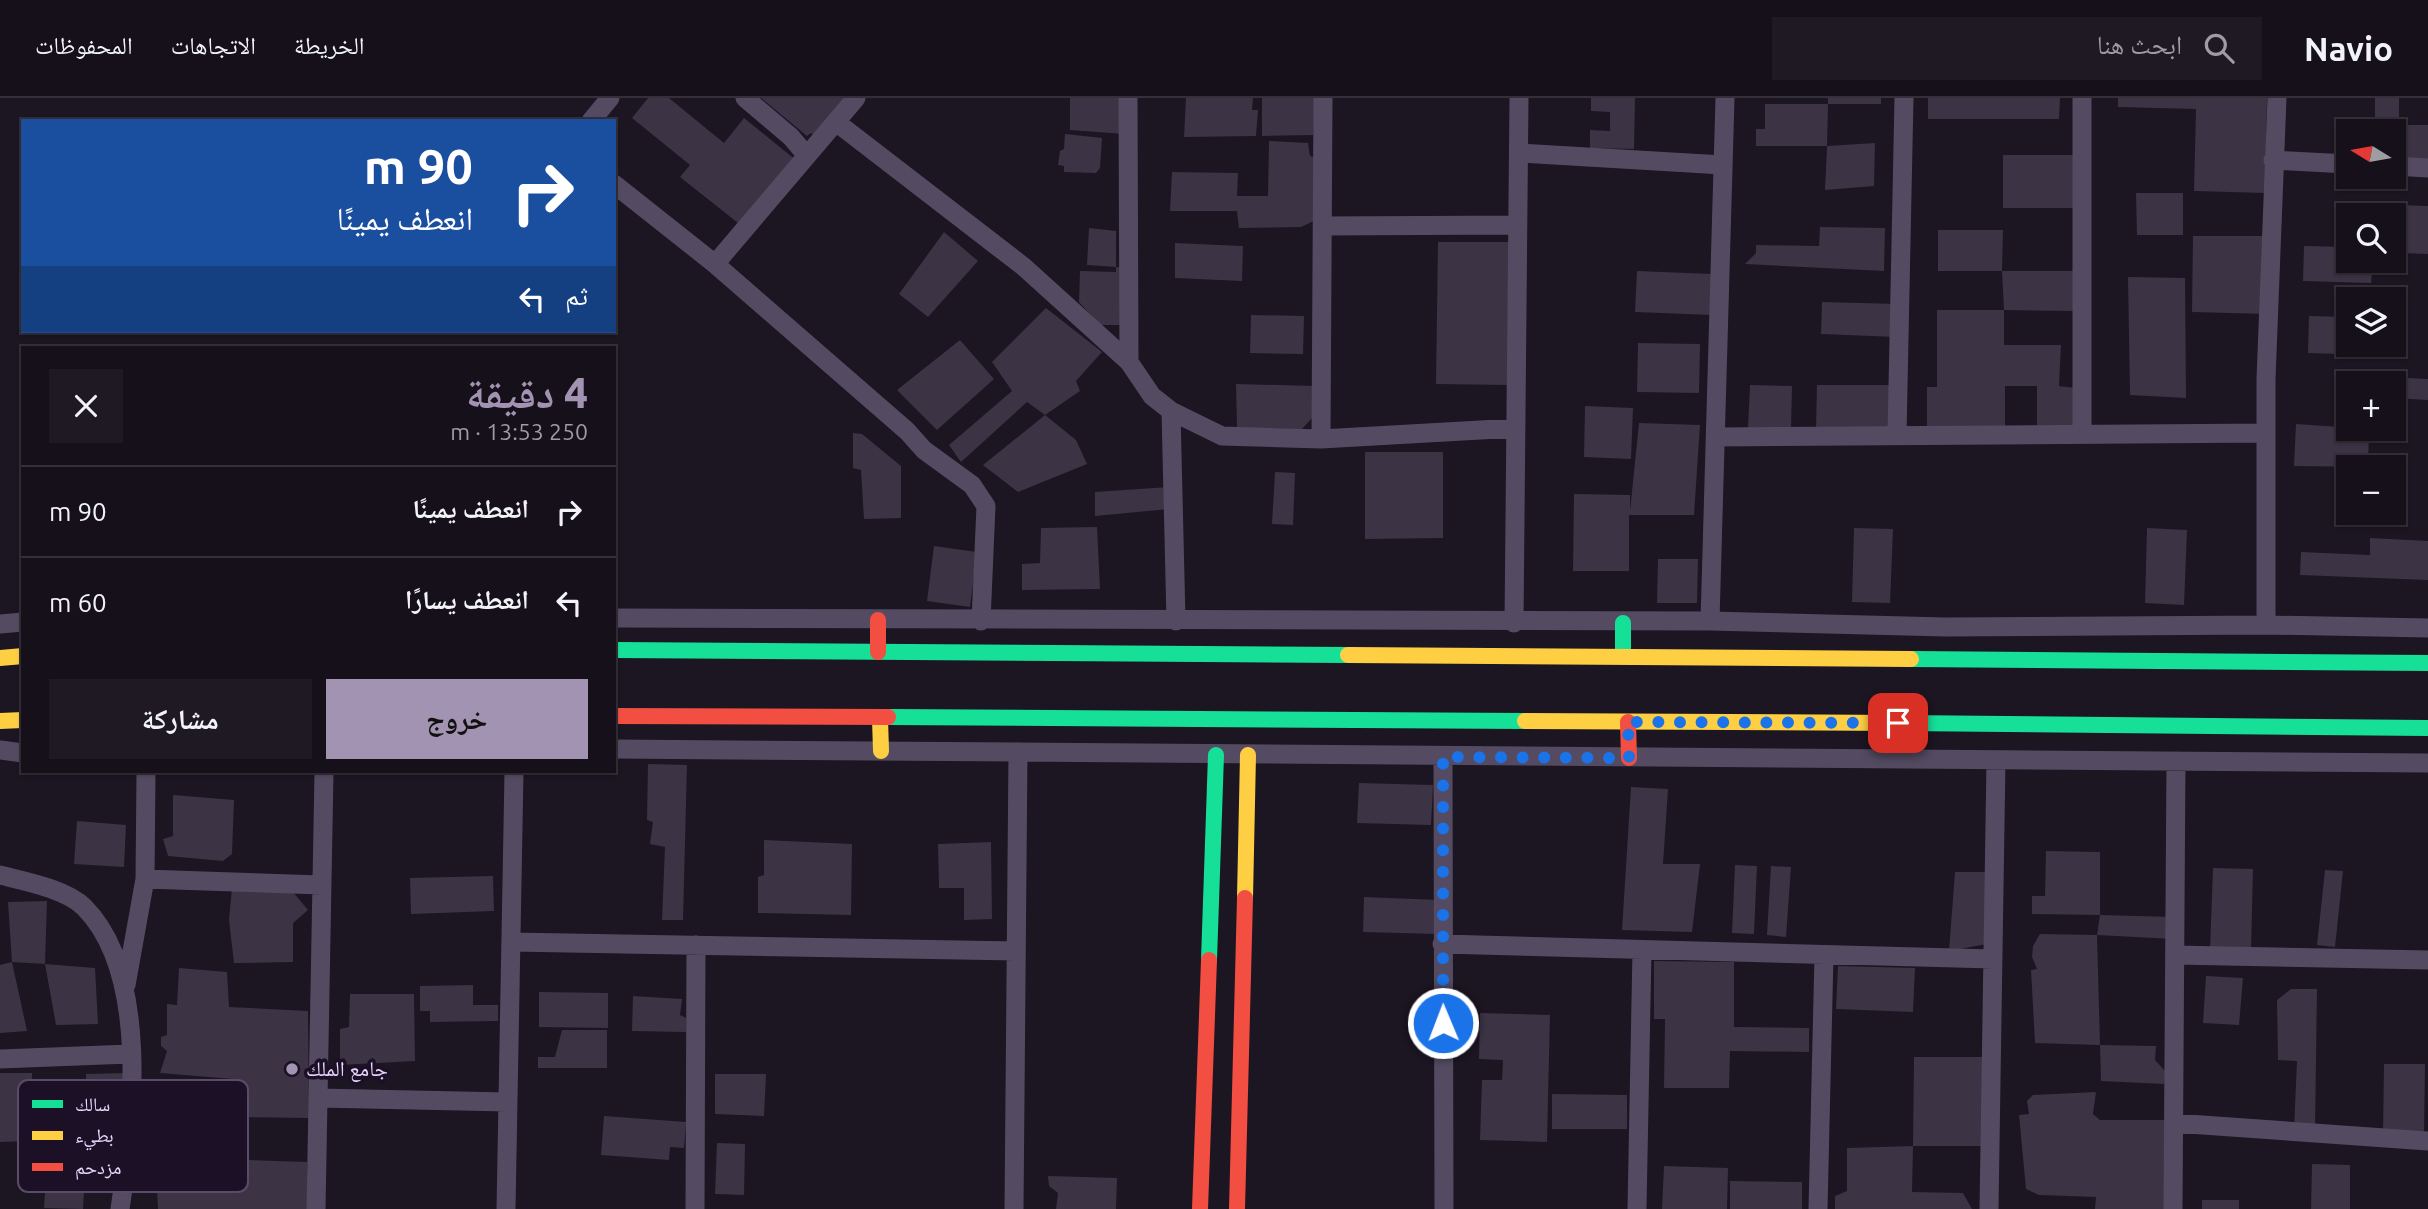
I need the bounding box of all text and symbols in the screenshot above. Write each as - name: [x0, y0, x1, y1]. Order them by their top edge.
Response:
- search box: [1772, 17, 2262, 80]
- icon: search: [2200, 29, 2238, 67]
- text: ابحث هنا: [2097, 30, 2182, 59]
- text: Navio: [2304, 30, 2393, 67]
- text: المحفوظات: [35, 32, 133, 59]
- text: الاتجاهات: [171, 32, 256, 59]
- text: الخريطة: [294, 32, 365, 59]
- north arrow: [2336, 119, 2406, 189]
- map controls: [2336, 119, 2406, 525]
- text: 90 m: [364, 138, 473, 193]
- icon: right: [497, 147, 588, 238]
- text: انعطف يمينًا: [337, 200, 473, 236]
- button: search: [2336, 203, 2406, 273]
- icon: left: [513, 280, 551, 318]
- text: ثم: [565, 281, 588, 310]
- button: layers: [2336, 287, 2406, 357]
- button: close: [49, 369, 123, 443]
- text: 4 دقيقة: [466, 369, 588, 416]
- button: +: [2336, 371, 2406, 441]
- text: 250 m · 13:53: [450, 419, 588, 444]
- button: −: [2336, 455, 2406, 525]
- icon: right: [550, 493, 588, 531]
- text: انعطف يمينًا: [413, 494, 529, 523]
- text: 90 m: [49, 497, 107, 526]
- icon: left: [550, 584, 588, 622]
- text: انعطف يسارًا: [405, 585, 529, 614]
- text: 60 m: [49, 588, 107, 617]
- button: مشاركة: [49, 679, 312, 759]
- button: خروج: [326, 679, 588, 759]
- pin: [1868, 693, 1928, 753]
- icon: arrive: [1879, 704, 1917, 742]
- position arrow: [1406, 986, 1480, 1060]
- place label: جامع الملك: [306, 1056, 388, 1082]
- marker: جامع الملك: [284, 1061, 300, 1077]
- legend: [18, 1080, 248, 1192]
- text: سالك: [75, 1093, 110, 1115]
- text: بطيء: [75, 1124, 114, 1151]
- text: مزدحم: [75, 1156, 121, 1180]

